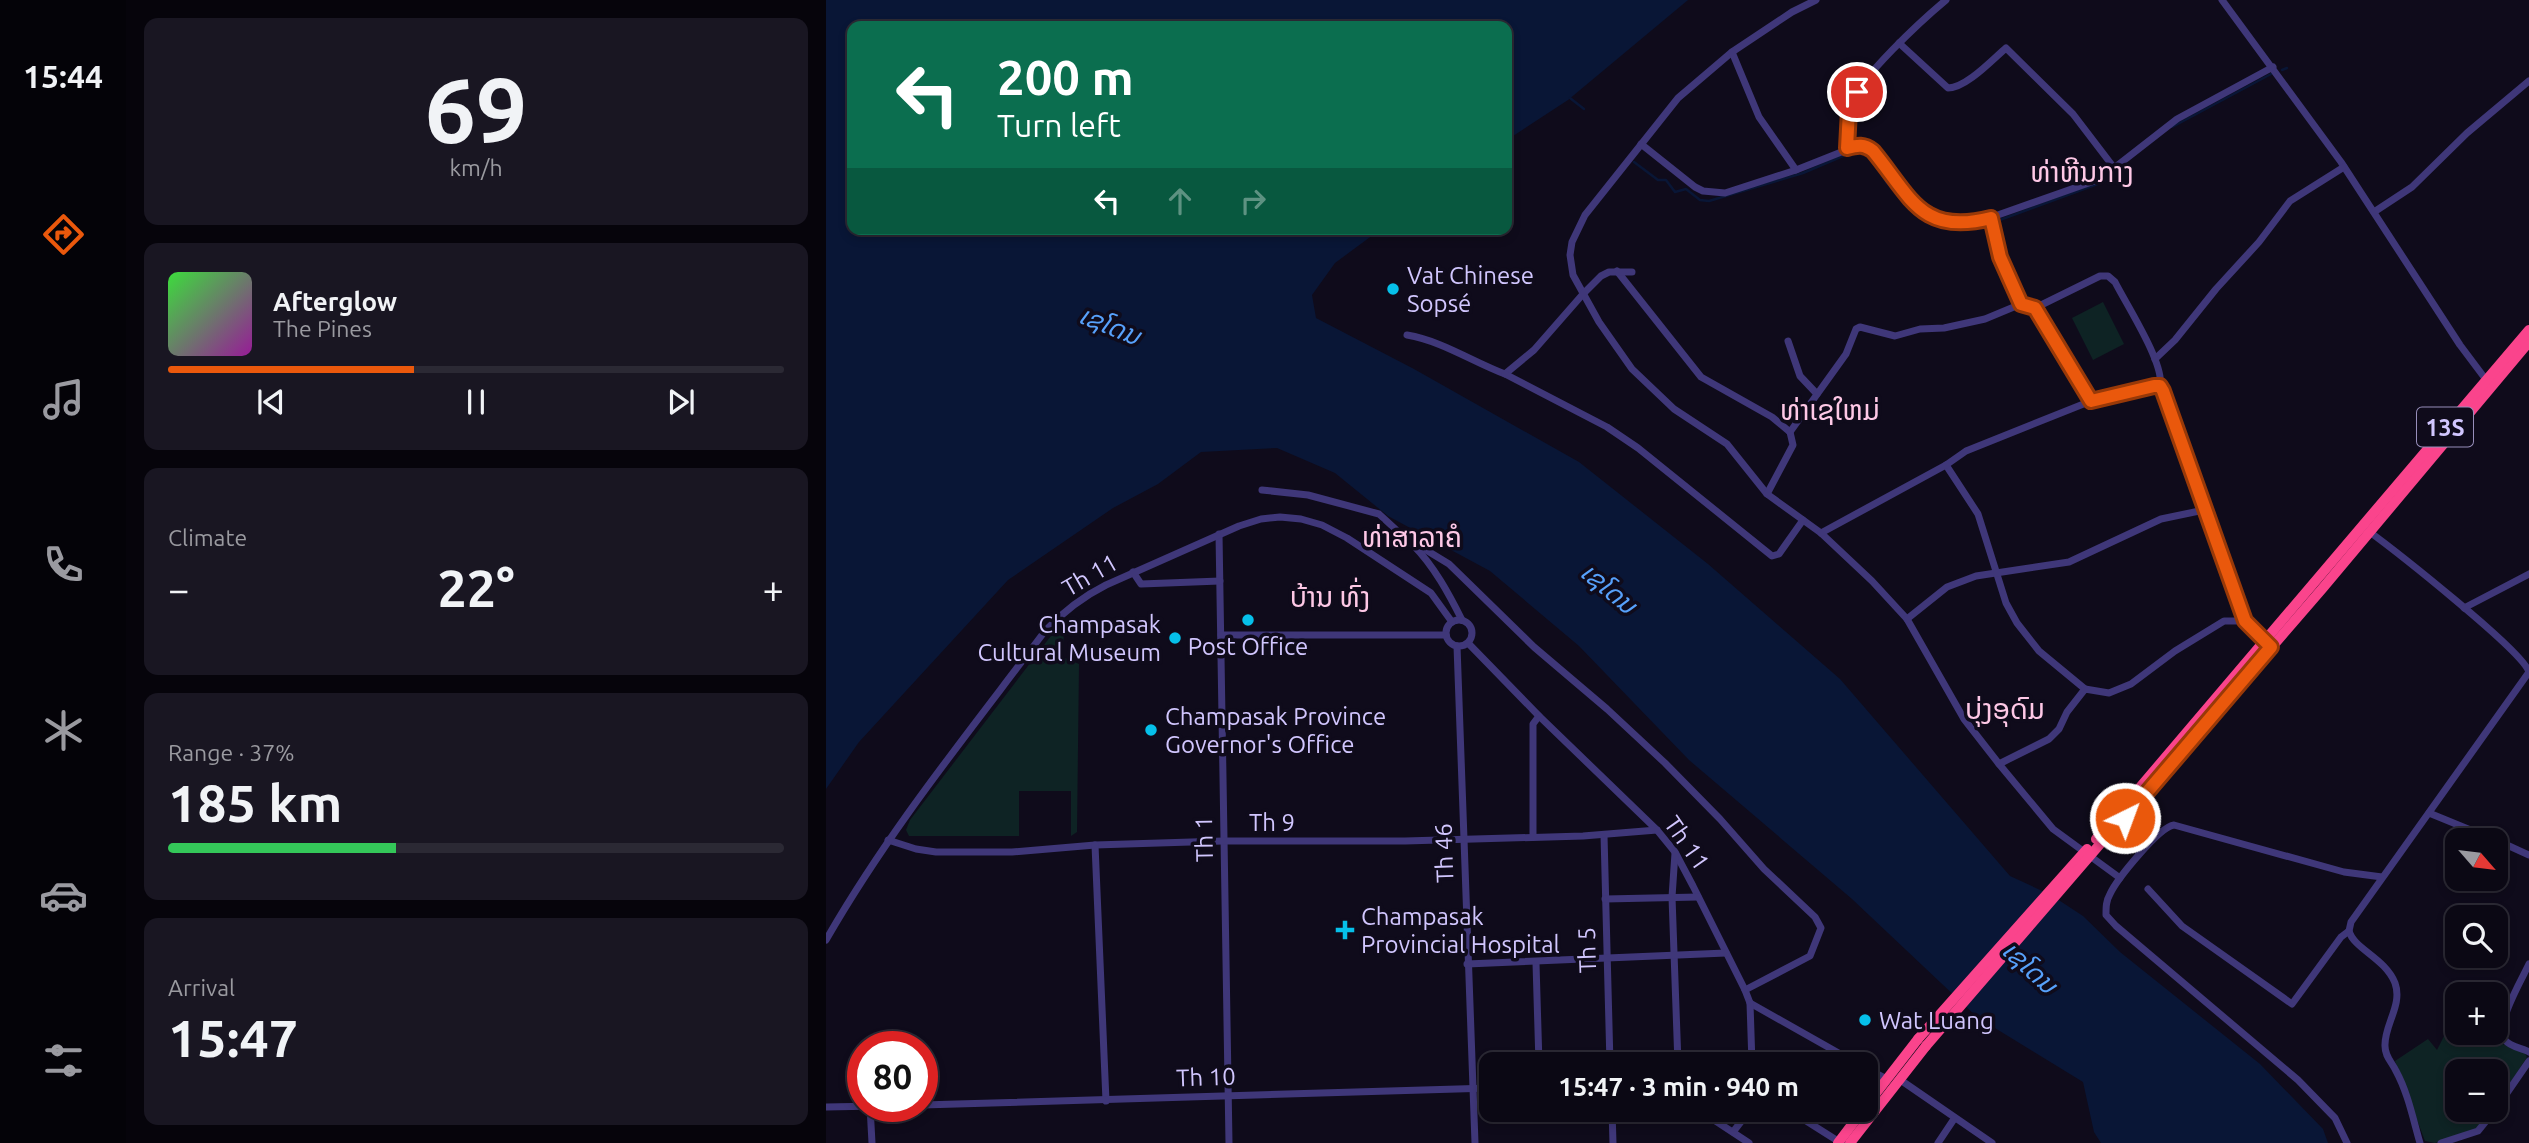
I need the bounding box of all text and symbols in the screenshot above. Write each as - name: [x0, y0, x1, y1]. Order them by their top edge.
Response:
- icon: left: [882, 49, 973, 140]
- text: 200 m: [997, 49, 1134, 104]
- text: 15:44: [23, 58, 103, 94]
- text: 69: [425, 58, 527, 160]
- pin: [1827, 62, 1887, 122]
- icon: arrive: [1838, 73, 1876, 111]
- text: Turn left: [997, 107, 1121, 143]
- text: km/h: [449, 155, 503, 180]
- district label: ທ່າຫີນກາງ: [2030, 156, 2134, 187]
- icon: left: [1088, 182, 1126, 220]
- icon: ahead: [1161, 182, 1199, 220]
- icon: right: [1234, 182, 1272, 220]
- icon: directions: [39, 210, 88, 259]
- place label: Vat Chinese Sopsé: [1407, 262, 1534, 317]
- marker: Vat Chinese Sopsé: [1385, 281, 1401, 297]
- text: Afterglow: [273, 287, 397, 316]
- water label: ເຊໂດນ: [1075, 300, 1147, 351]
- text: The Pines: [273, 316, 372, 341]
- icon: music: [39, 375, 88, 424]
- icon: previous: [252, 383, 290, 421]
- icon: pause: [457, 383, 495, 421]
- icon: next: [662, 383, 700, 421]
- district label: ທ່າເຊໃຫມ່: [1780, 394, 1880, 425]
- road number: 13S: [2417, 408, 2473, 446]
- district label: ທ່າສາລາຄໍ: [1362, 521, 1462, 552]
- text: Climate: [168, 525, 247, 550]
- icon: phone: [39, 540, 88, 589]
- street label: Th 11: [1057, 548, 1123, 602]
- water label: ເຊໂດນ: [1576, 557, 1644, 621]
- text: 22°: [437, 559, 515, 617]
- text: −: [168, 568, 189, 610]
- text: +: [763, 568, 784, 610]
- district label: ບ້ານ ທົ່ງ: [1290, 577, 1370, 612]
- place label: Champasak Cultural Museum: [978, 611, 1161, 666]
- marker: Post Office: [1240, 612, 1256, 628]
- marker: Champasak Cultural Museum: [1167, 630, 1183, 646]
- place label: Post Office: [1188, 633, 1308, 660]
- district label: ບຸ່ງອຸດົມ: [1965, 693, 2045, 727]
- place label: Champasak Province Governor's Office: [1165, 703, 1386, 758]
- icon: climate: [39, 706, 88, 755]
- marker: Champasak Province Governor's Office: [1143, 722, 1159, 738]
- text: Range · 37%: [168, 740, 295, 765]
- text: 185 km: [168, 774, 342, 832]
- position arrow: [2088, 781, 2162, 855]
- street label: Th 9: [1249, 809, 1295, 836]
- street label: Th 11: [1659, 811, 1715, 875]
- street label: Th 1: [1190, 816, 1218, 862]
- street label: Th 46: [1429, 823, 1459, 883]
- north arrow: [2445, 828, 2508, 891]
- map controls: [2445, 828, 2508, 1122]
- icon: car: [39, 871, 88, 920]
- place label: Champasak Provincial Hospital: [1361, 903, 1560, 958]
- button: search: [2445, 905, 2508, 968]
- marker: Champasak Provincial Hospital: [1335, 920, 1355, 940]
- street label: Th 5: [1573, 926, 1601, 974]
- water label: ເຊໂດນ: [1997, 935, 2064, 1001]
- text: Arrival: [168, 975, 235, 1000]
- button: +: [2445, 982, 2508, 1045]
- place label: Wat Luang: [1879, 1007, 1994, 1034]
- text: 15:47: [168, 1009, 298, 1067]
- marker: Wat Luang: [1857, 1012, 1873, 1028]
- speed limit sign: 80: [847, 1031, 938, 1122]
- icon: filters: [39, 1036, 88, 1085]
- button: −: [2445, 1059, 2508, 1122]
- street label: Th 10: [1176, 1062, 1236, 1092]
- text: 15:47 · 3 min · 940 m: [1558, 1072, 1799, 1101]

